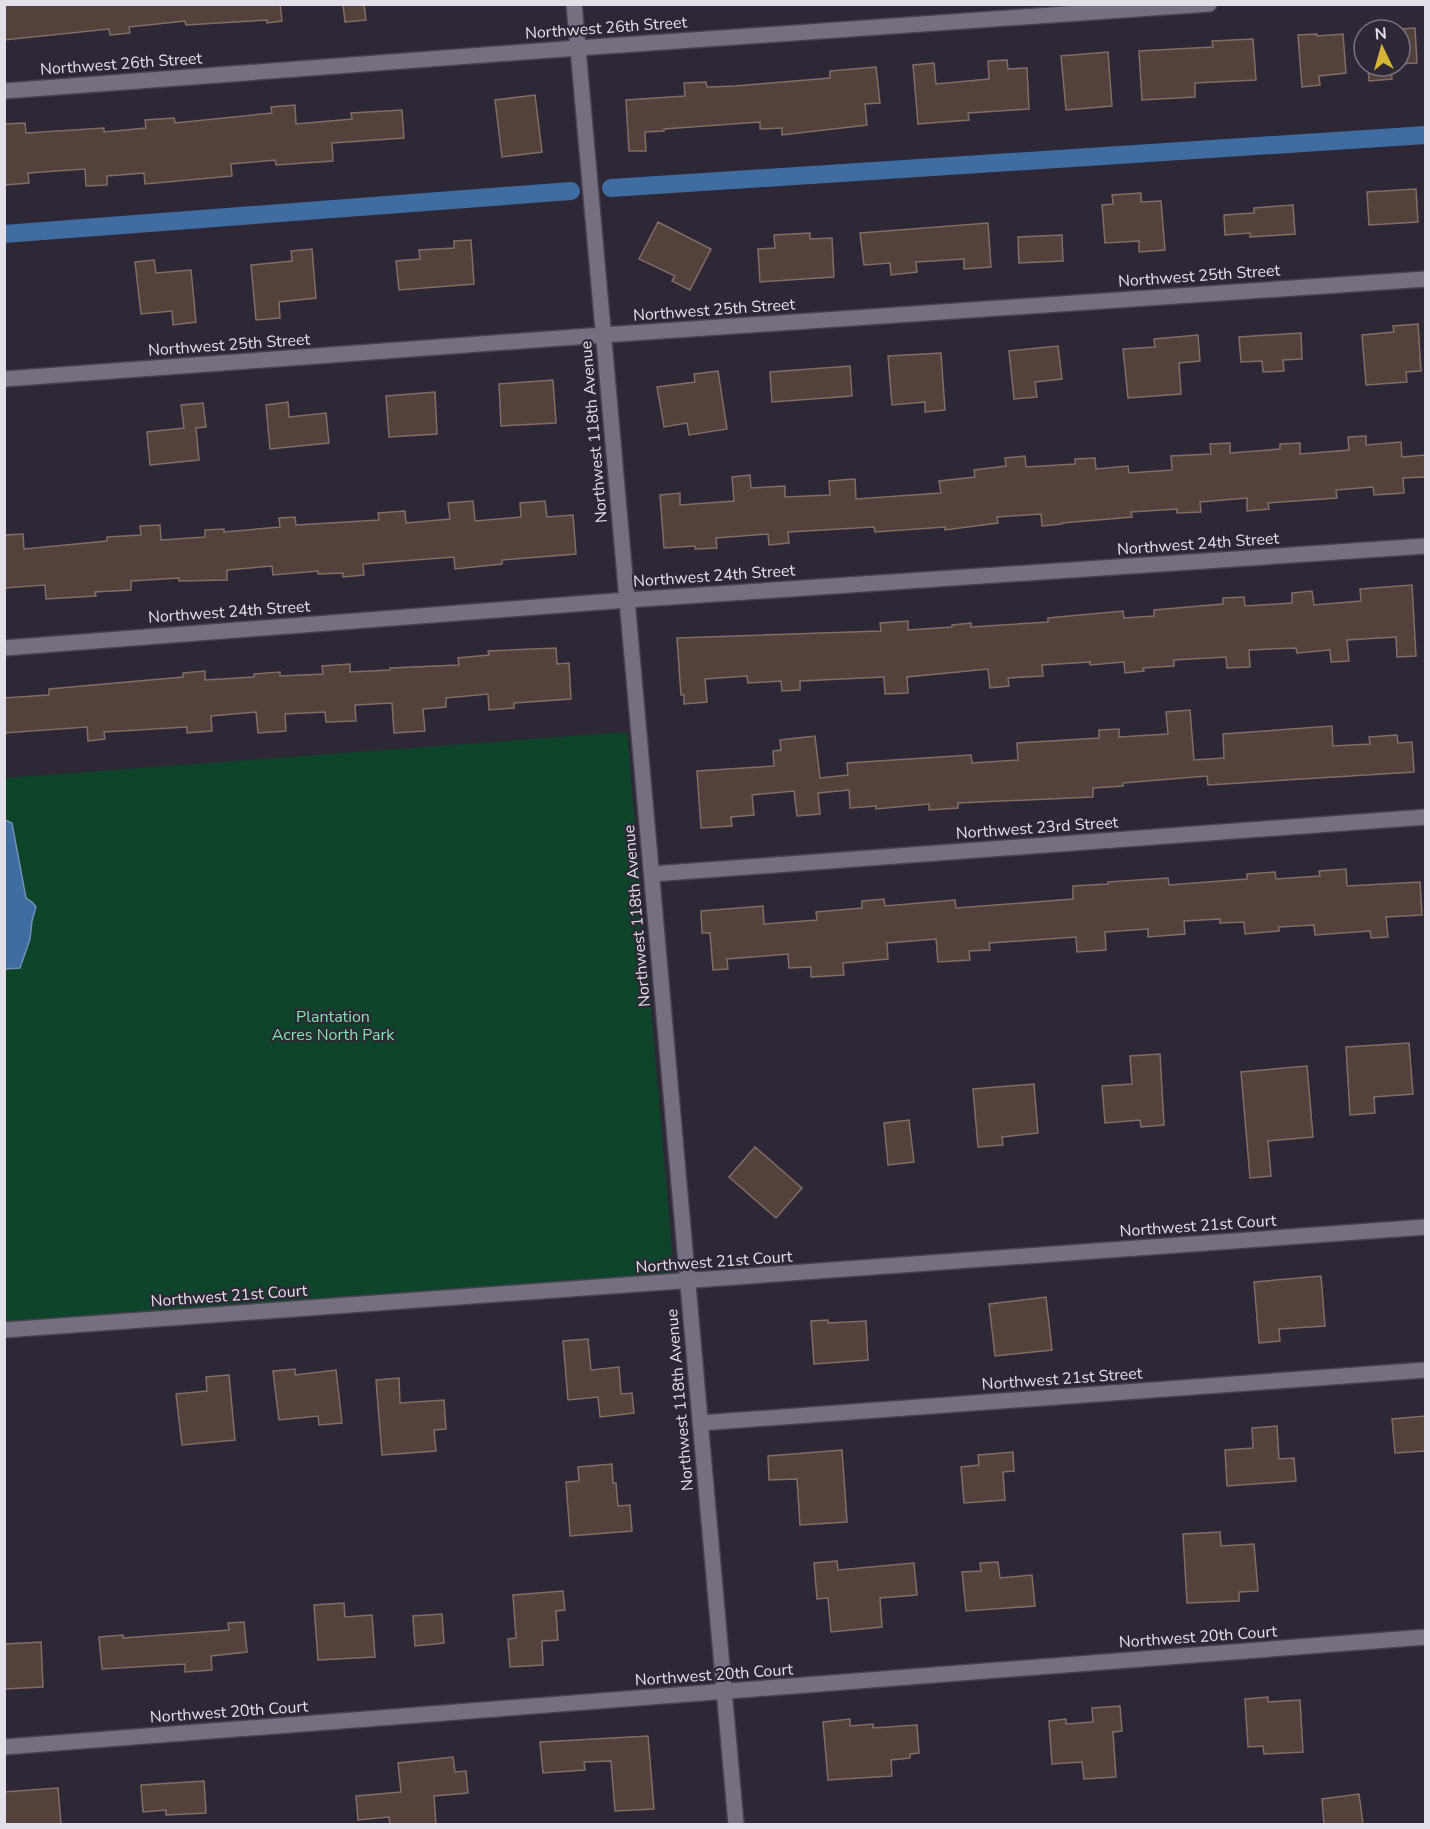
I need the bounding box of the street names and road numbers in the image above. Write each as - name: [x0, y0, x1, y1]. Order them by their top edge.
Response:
- street label: Northwest 26th Street: [524, 11, 688, 45]
- street label: Northwest 26th Street: [39, 47, 203, 81]
- street label: Northwest 25th Street: [1117, 259, 1281, 293]
- street label: Northwest 25th Street: [632, 293, 796, 327]
- street label: Northwest 25th Street: [147, 328, 311, 362]
- street label: Northwest 118th Avenue: [575, 340, 613, 524]
- street label: Northwest 24th Street: [1116, 527, 1280, 561]
- street label: Northwest 24th Street: [632, 559, 796, 593]
- street label: Northwest 24th Street: [147, 595, 311, 629]
- street label: Northwest 23rd Street: [955, 811, 1119, 845]
- street label: Northwest 118th Avenue: [618, 824, 656, 1008]
- street label: Northwest 21st Court: [1119, 1210, 1277, 1242]
- street label: Northwest 21st Court: [635, 1246, 793, 1278]
- street label: Northwest 21st Court: [150, 1280, 308, 1312]
- street label: Northwest 118th Avenue: [661, 1308, 699, 1492]
- street label: Northwest 21st Street: [981, 1362, 1143, 1396]
- street label: Northwest 20th Court: [1118, 1620, 1278, 1654]
- street label: Northwest 20th Court: [634, 1658, 794, 1692]
- street label: Northwest 20th Court: [149, 1695, 309, 1729]

